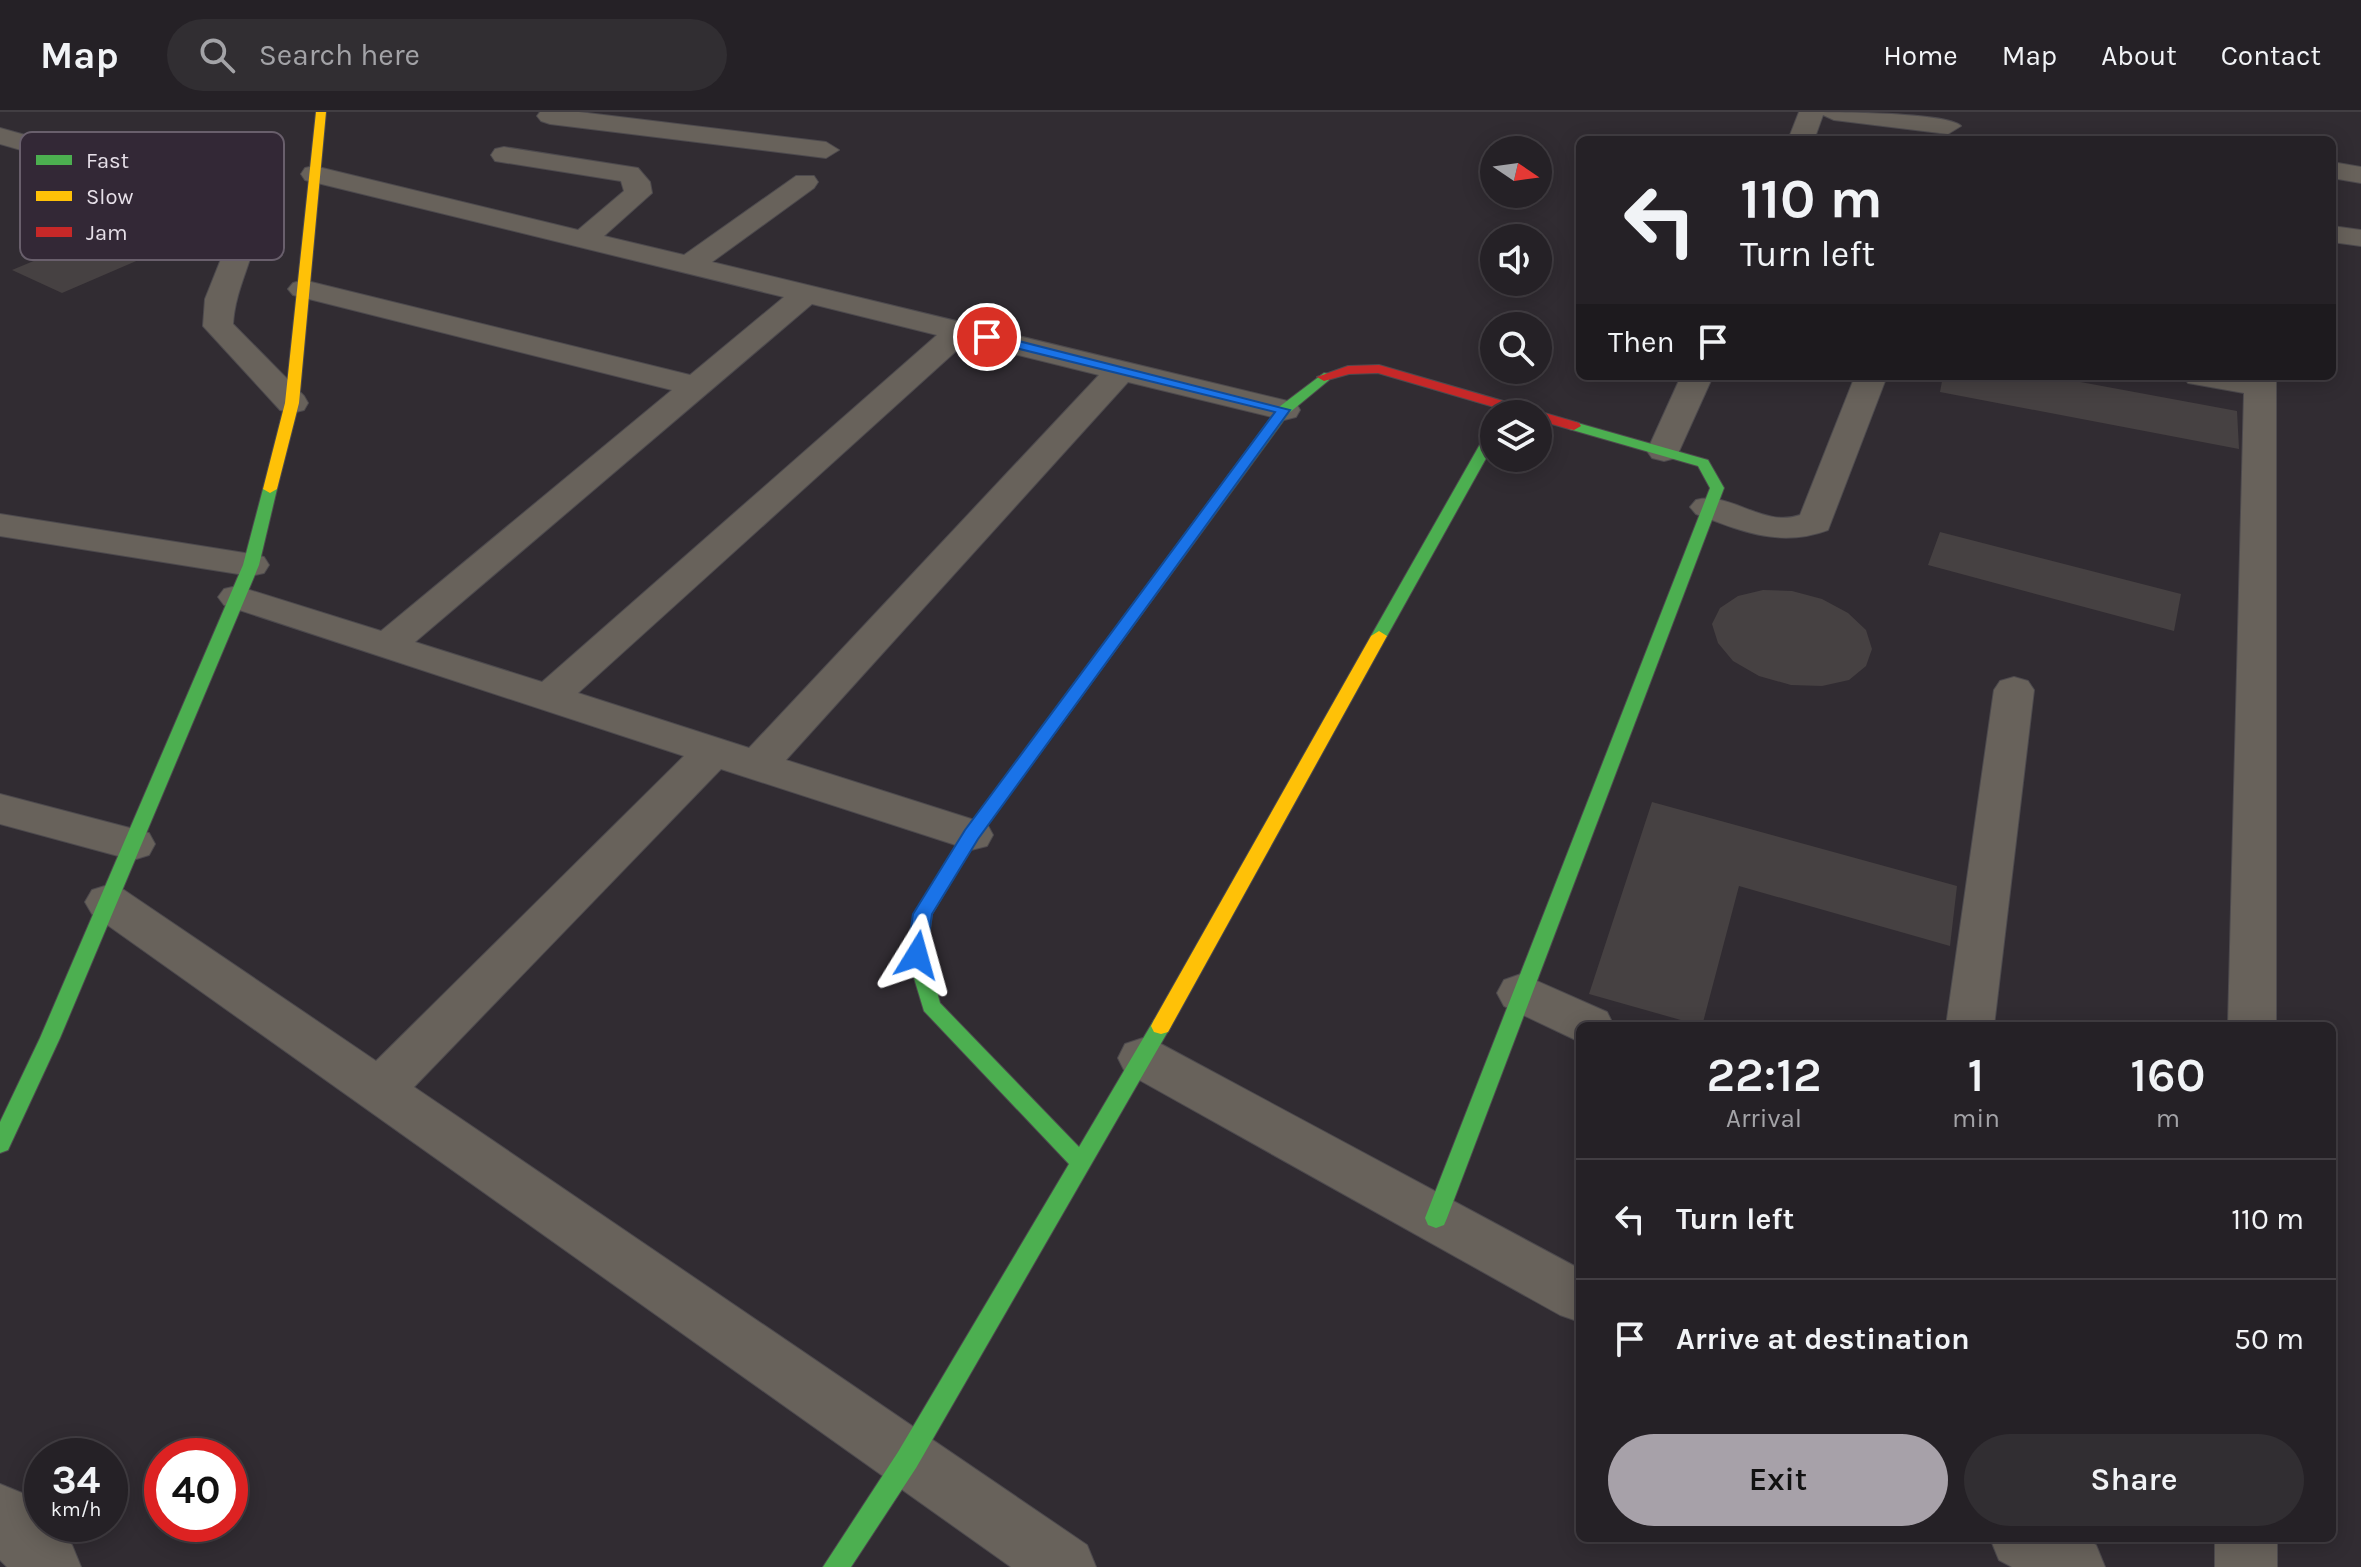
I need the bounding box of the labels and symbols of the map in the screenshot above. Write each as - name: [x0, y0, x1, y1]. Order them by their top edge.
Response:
- legend: [20, 132, 284, 260]
- north arrow: [1480, 136, 1552, 208]
- text: Fast: [86, 148, 129, 174]
- text: Slow: [86, 184, 133, 210]
- text: Jam: [86, 220, 128, 246]
- pin: [953, 303, 1021, 371]
- position arrow: [875, 913, 959, 997]
- speed limit sign: 40: [144, 1438, 248, 1542]

